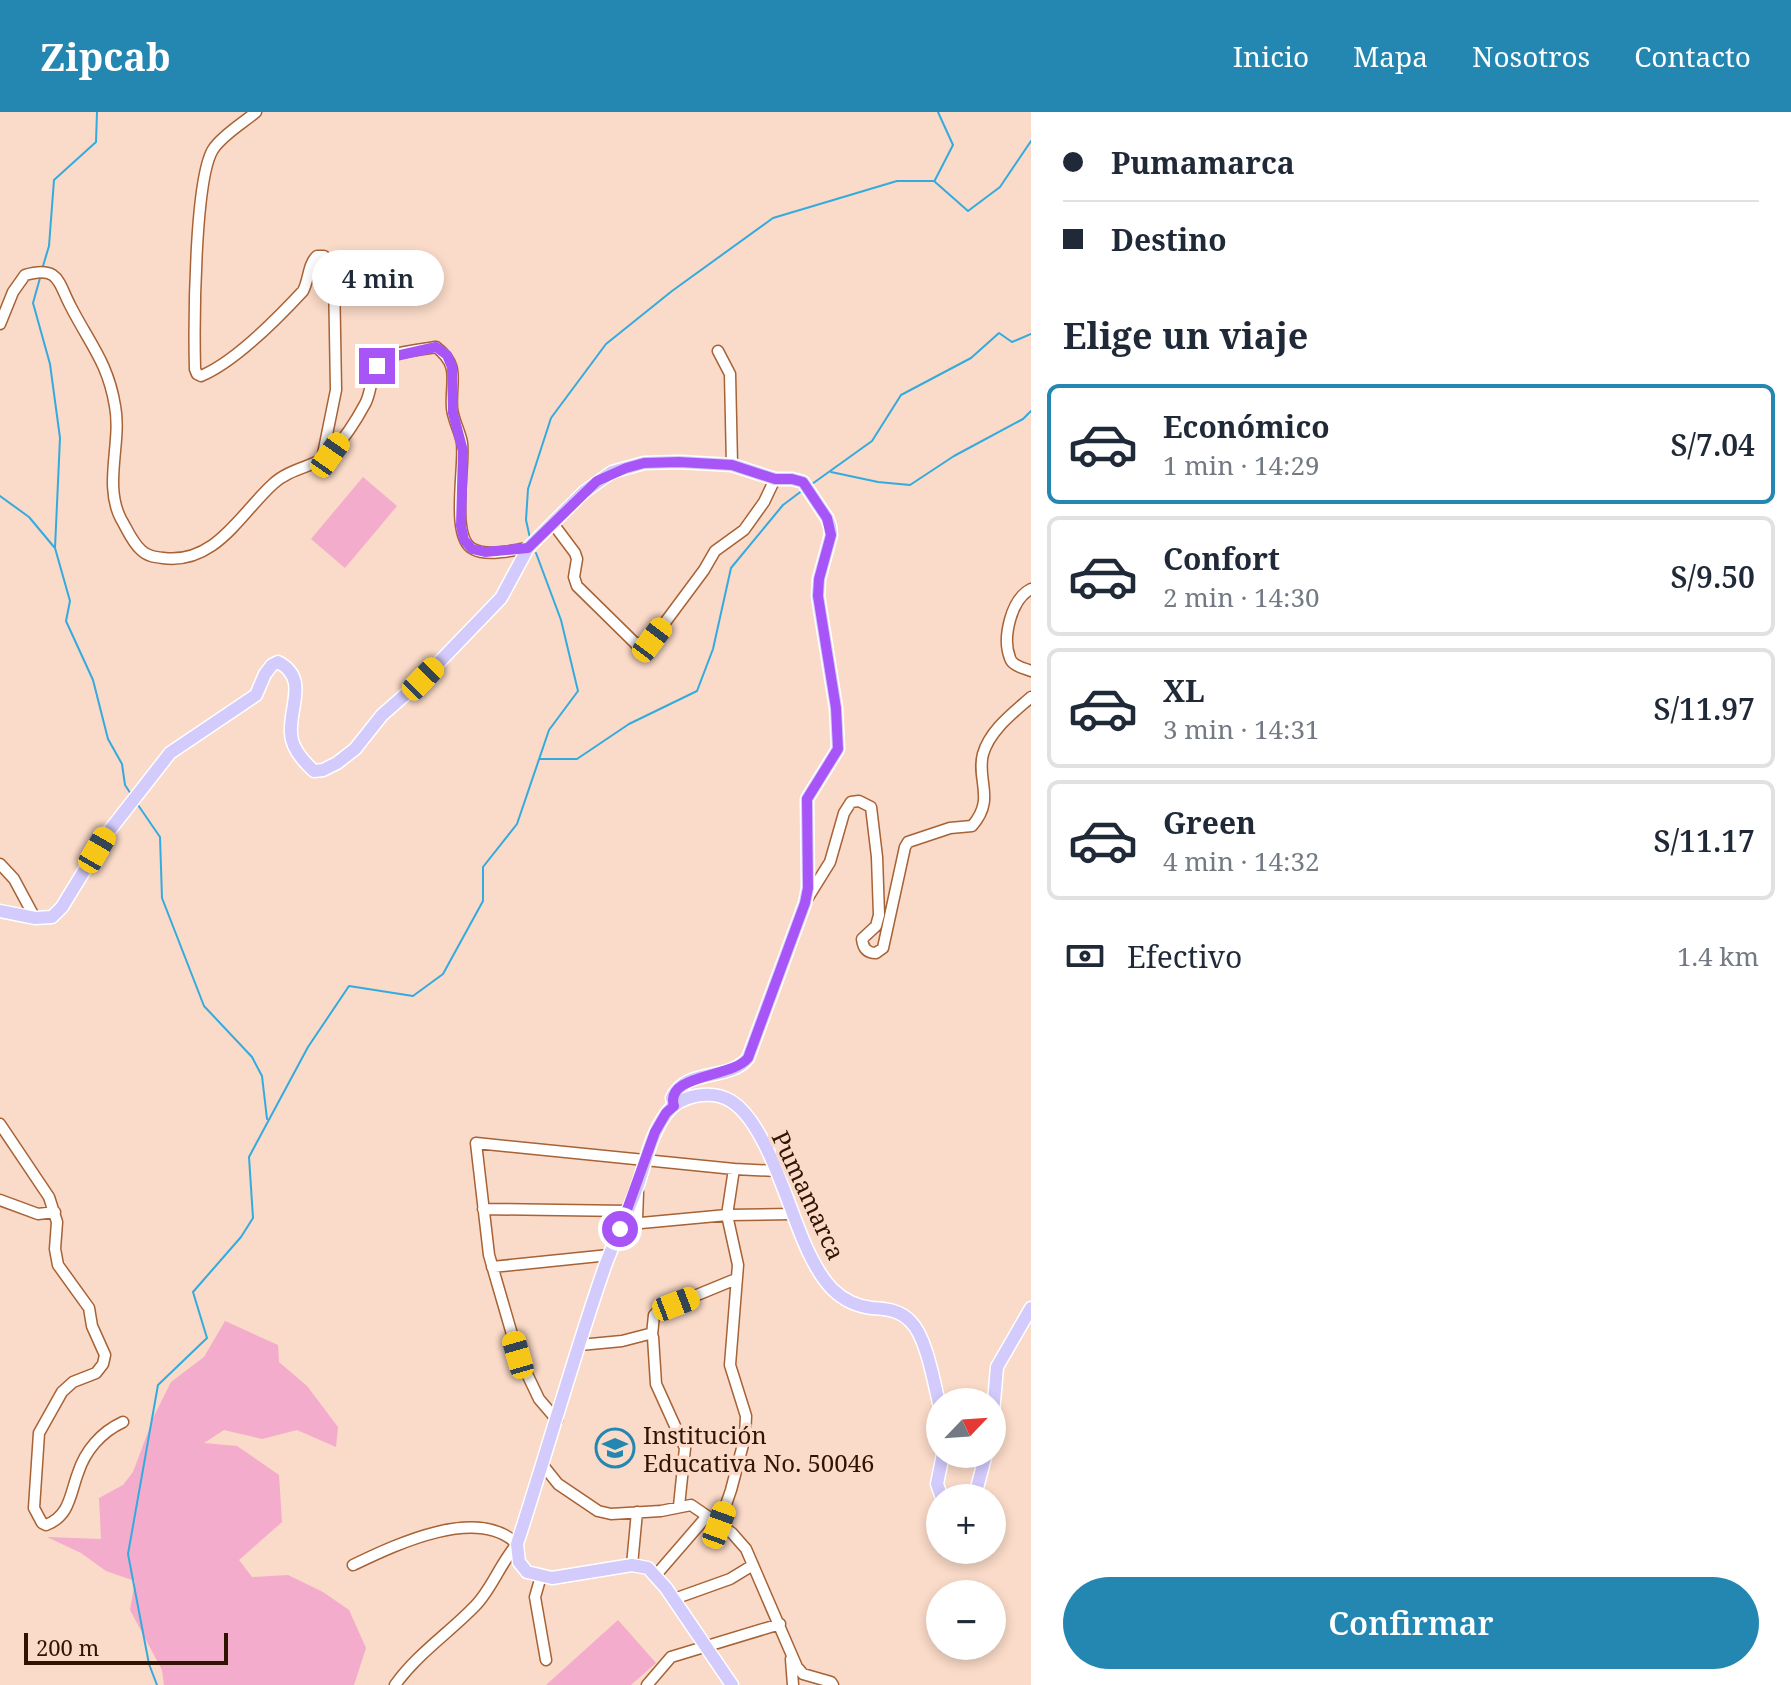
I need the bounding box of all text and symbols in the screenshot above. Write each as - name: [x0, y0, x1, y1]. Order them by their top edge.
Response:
- text: Zipcab: [40, 30, 171, 82]
- text: Inicio: [1233, 37, 1309, 75]
- text: Mapa: [1353, 37, 1428, 75]
- text: Nosotros: [1472, 37, 1590, 75]
- text: Contacto: [1634, 37, 1751, 75]
- text: Pumamarca: [1111, 142, 1295, 183]
- text: Destino: [1111, 219, 1227, 260]
- callout: 4 min: [311, 250, 443, 306]
- text: 4 min: [342, 260, 414, 296]
- text: Elige un viaje: [1063, 311, 1308, 360]
- route end: [359, 348, 395, 384]
- text: Económico: [1163, 406, 1330, 447]
- icon: car: [1067, 408, 1139, 480]
- text: S/7.04: [1670, 424, 1755, 465]
- car: [306, 428, 354, 482]
- text: 1 min · 14:29: [1163, 447, 1320, 483]
- text: Confort: [1163, 538, 1280, 579]
- icon: car: [1067, 540, 1139, 612]
- text: S/9.50: [1670, 556, 1755, 597]
- text: 2 min · 14:30: [1163, 579, 1320, 615]
- car: [628, 614, 676, 666]
- car: [398, 653, 448, 705]
- text: XL: [1163, 670, 1205, 711]
- icon: car: [1067, 672, 1139, 744]
- text: S/11.97: [1654, 688, 1755, 729]
- text: 3 min · 14:31: [1163, 711, 1320, 747]
- text: Green: [1163, 802, 1256, 843]
- icon: car: [1067, 804, 1139, 876]
- text: S/11.17: [1654, 820, 1755, 861]
- car: [75, 823, 119, 877]
- text: 4 min · 14:32: [1163, 843, 1320, 879]
- icon: cash: [1063, 934, 1107, 978]
- text: Efectivo: [1127, 936, 1242, 977]
- text: 1.4 km: [1677, 938, 1759, 974]
- street label: Pumamarca: [765, 1125, 853, 1265]
- route start: [602, 1211, 638, 1247]
- car: [649, 1284, 703, 1324]
- car: [500, 1329, 536, 1381]
- north arrow: [926, 1388, 1006, 1468]
- map controls: [926, 1388, 1006, 1660]
- place label: Institución Educativa No. 50046: [643, 1418, 875, 1479]
- school or university icon: Institución Educativa No. 50046: [594, 1427, 636, 1469]
- button: +: [926, 1484, 1006, 1564]
- car: [700, 1498, 738, 1552]
- button: Confirmar: [1063, 1577, 1759, 1669]
- button: −: [926, 1580, 1006, 1660]
- scale bar: [24, 1629, 228, 1665]
- text: 200 m: [36, 1632, 99, 1662]

